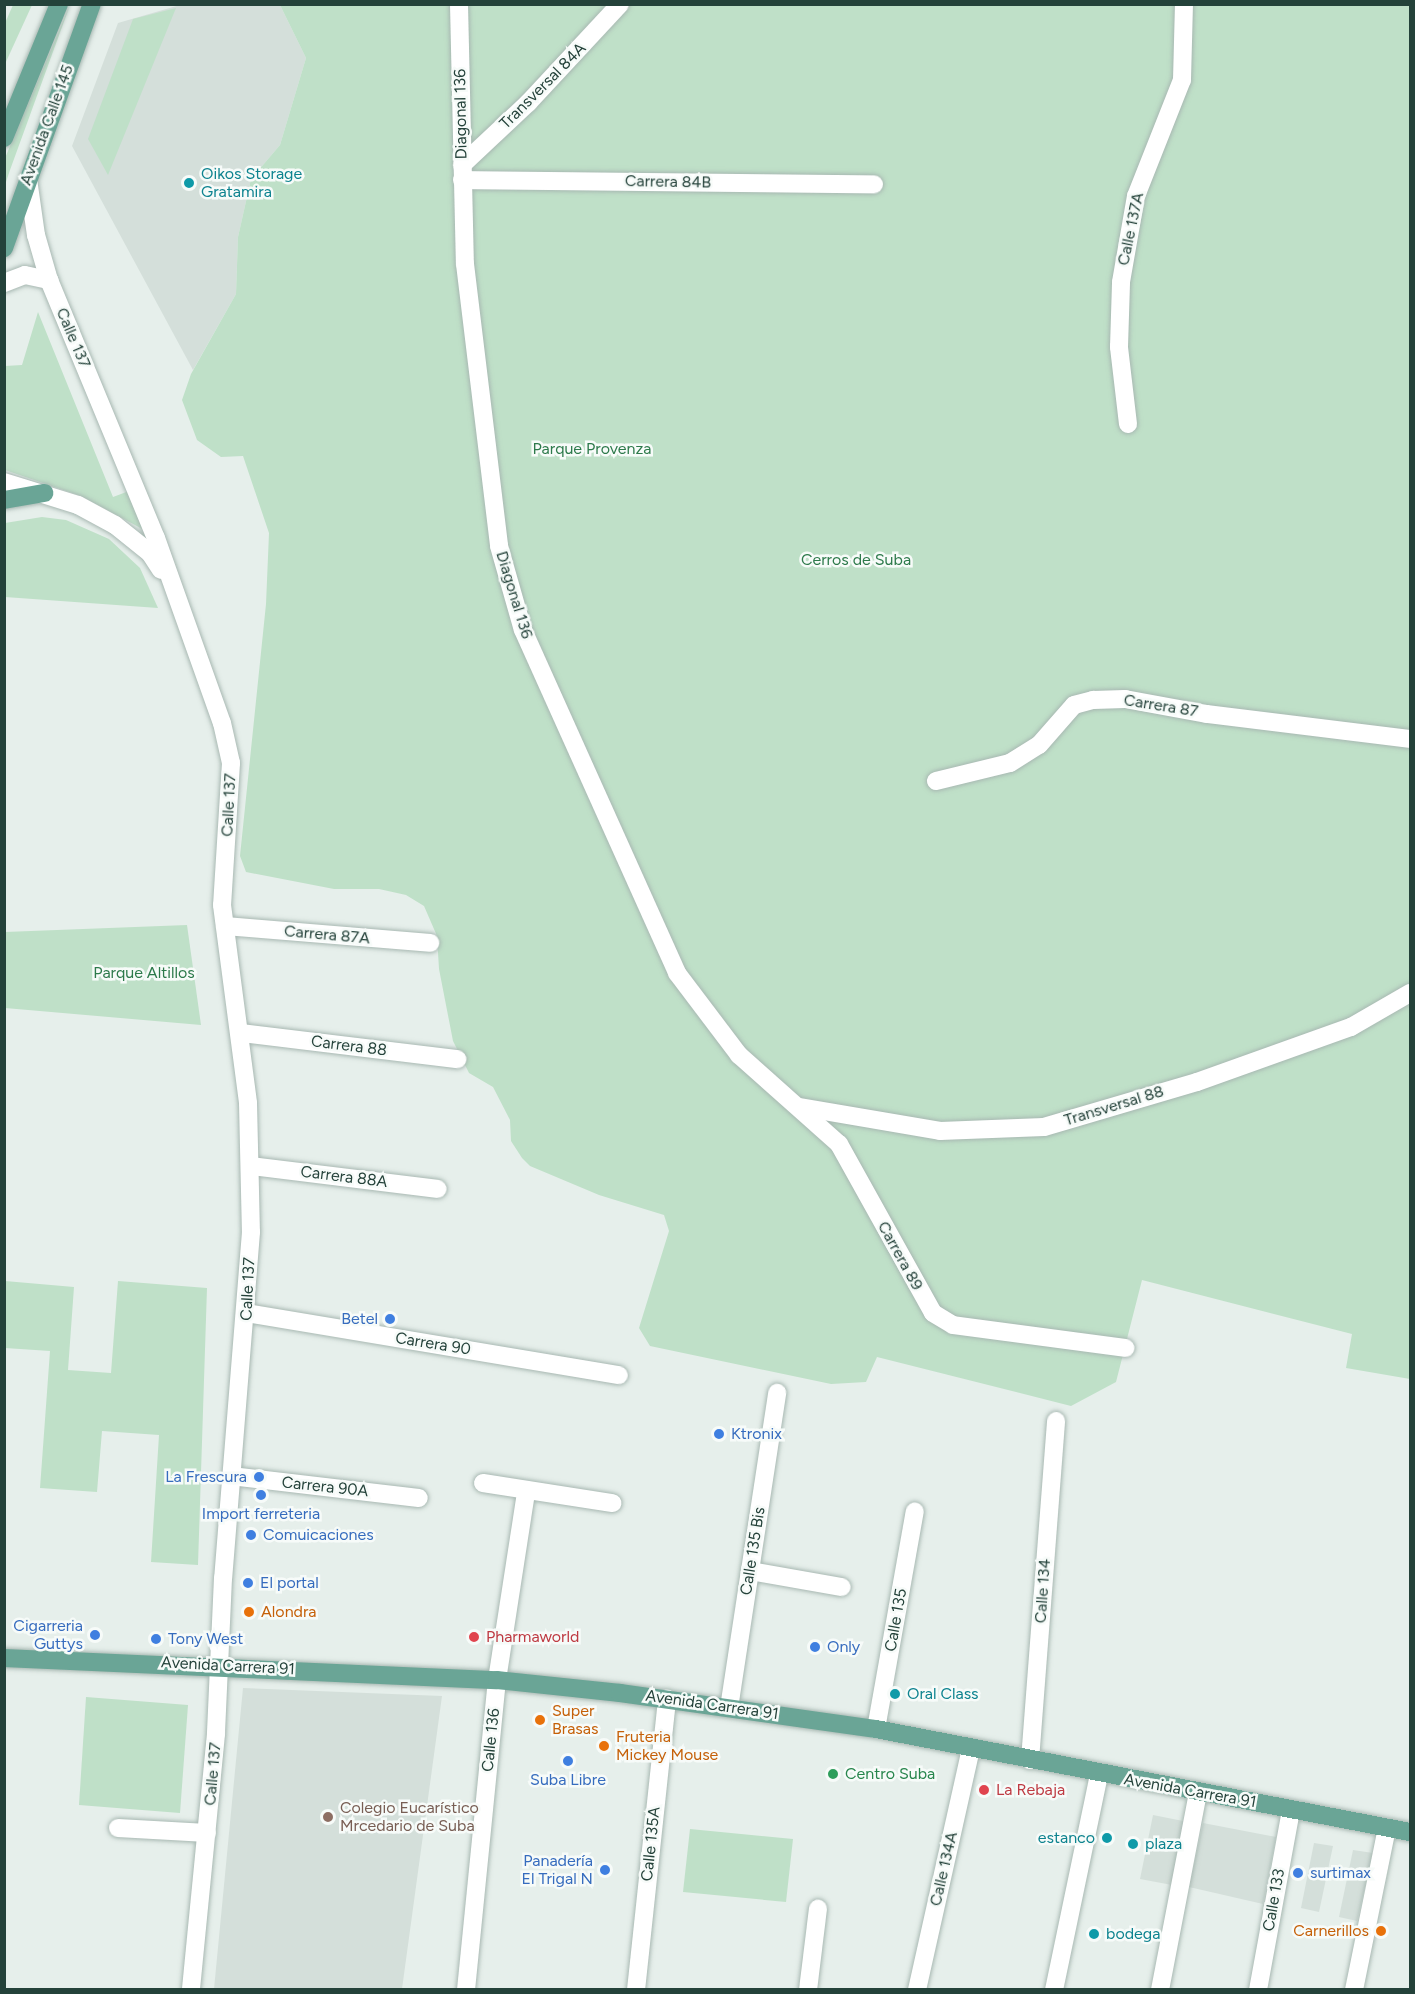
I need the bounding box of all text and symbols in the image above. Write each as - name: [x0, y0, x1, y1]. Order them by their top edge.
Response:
- street label: Transversal 84A: [496, 39, 590, 133]
- street label: Avenida Calle 145: [16, 62, 78, 188]
- street label: Diagonal 136: [451, 69, 471, 159]
- place label: Oikos Storage Gratamira: [201, 164, 302, 202]
- street label: Carrera 84B: [625, 172, 711, 192]
- marker: Oikos Storage Gratamira: [182, 176, 196, 190]
- street label: Calle 137A: [1114, 191, 1148, 267]
- street label: Calle 137: [52, 305, 94, 371]
- park label: Parque Provenza: [532, 439, 652, 459]
- street label: Diagonal 136: [492, 549, 536, 641]
- park label: Cerros de Suba: [801, 550, 911, 570]
- street label: Carrera 87: [1122, 691, 1200, 721]
- street label: Calle 137: [218, 773, 240, 837]
- street label: Carrera 87A: [283, 922, 371, 948]
- park label: Parque Altillos: [93, 963, 195, 983]
- street label: Carrera 88: [310, 1032, 388, 1060]
- street label: Transversal 88: [1062, 1082, 1166, 1130]
- street label: Carrera 88A: [300, 1162, 388, 1192]
- street label: Carrera 89: [873, 1218, 927, 1294]
- street label: Calle 137: [237, 1257, 259, 1321]
- place label: Betel: [341, 1309, 378, 1329]
- marker: Betel: [383, 1312, 397, 1326]
- street label: Carrera 90: [394, 1329, 472, 1359]
- place label: Ktronix: [731, 1424, 782, 1444]
- marker: Ktronix: [712, 1427, 726, 1441]
- place label: La Frescura: [165, 1467, 247, 1487]
- marker: La Frescura: [252, 1470, 266, 1484]
- street label: Carrera 90A: [281, 1473, 369, 1501]
- marker: Import ferreteria: [254, 1488, 268, 1502]
- place label: Import ferreteria: [202, 1504, 320, 1524]
- street label: Calle 135 Bis: [737, 1506, 769, 1596]
- place label: Comuicaciones: [263, 1525, 374, 1545]
- marker: Comuicaciones: [244, 1528, 258, 1542]
- street label: Calle 134: [1031, 1558, 1055, 1624]
- place label: El portal: [260, 1573, 319, 1593]
- marker: El portal: [241, 1576, 255, 1590]
- street label: Calle 135: [881, 1587, 911, 1653]
- place label: Alondra: [261, 1602, 317, 1622]
- marker: Alondra: [242, 1605, 256, 1619]
- place label: Cigarreria Guttys: [13, 1616, 83, 1654]
- place label: Pharmaworld: [486, 1627, 579, 1647]
- marker: Cigarreria Guttys: [88, 1628, 102, 1642]
- place label: Tony West: [168, 1629, 243, 1649]
- marker: Pharmaworld: [467, 1630, 481, 1644]
- marker: Tony West: [149, 1632, 163, 1646]
- place label: Only: [827, 1637, 860, 1657]
- marker: Only: [808, 1640, 822, 1654]
- street label: Avenida Carrera 91: [161, 1653, 295, 1679]
- place label: Oral Class: [907, 1684, 979, 1704]
- street label: Avenida Carrera 91: [644, 1686, 780, 1724]
- marker: Oral Class: [888, 1687, 902, 1701]
- place label: Super Brasas: [552, 1701, 598, 1739]
- street label: Calle 136: [478, 1707, 504, 1773]
- marker: Super Brasas: [533, 1713, 547, 1727]
- place label: Fruteria Mickey Mouse: [616, 1727, 718, 1765]
- marker: Fruteria Mickey Mouse: [597, 1739, 611, 1753]
- street label: Calle 137: [201, 1742, 225, 1806]
- marker: Suba Libre: [561, 1754, 575, 1768]
- place label: Centro Suba: [845, 1764, 935, 1784]
- marker: Centro Suba: [826, 1767, 840, 1781]
- place label: Suba Libre: [530, 1770, 606, 1790]
- street label: Avenida Carrera 91: [1122, 1770, 1258, 1812]
- place label: La Rebaja: [996, 1780, 1065, 1800]
- marker: La Rebaja: [977, 1783, 991, 1797]
- place label: Colegio Eucarístico Mrcedario de Suba: [340, 1798, 479, 1836]
- street label: Calle 135A: [638, 1806, 664, 1882]
- marker: Colegio Eucarístico Mrcedario de Suba: [321, 1810, 335, 1824]
- place label: estanco: [1038, 1828, 1095, 1848]
- street label: Calle 134A: [926, 1830, 962, 1908]
- marker: estanco: [1100, 1831, 1114, 1845]
- place label: plaza: [1145, 1834, 1182, 1854]
- marker: plaza: [1126, 1837, 1140, 1851]
- place label: Panadería El Trigal N: [521, 1851, 593, 1889]
- marker: Panadería El Trigal N: [598, 1863, 612, 1877]
- place label: surtimax: [1310, 1863, 1371, 1883]
- marker: surtimax: [1291, 1866, 1305, 1880]
- street label: Calle 133: [1259, 1867, 1289, 1933]
- place label: Carnerillos: [1293, 1921, 1369, 1941]
- place label: bodega: [1106, 1924, 1160, 1944]
- marker: Carnerillos: [1374, 1924, 1388, 1938]
- marker: bodega: [1087, 1927, 1101, 1941]

